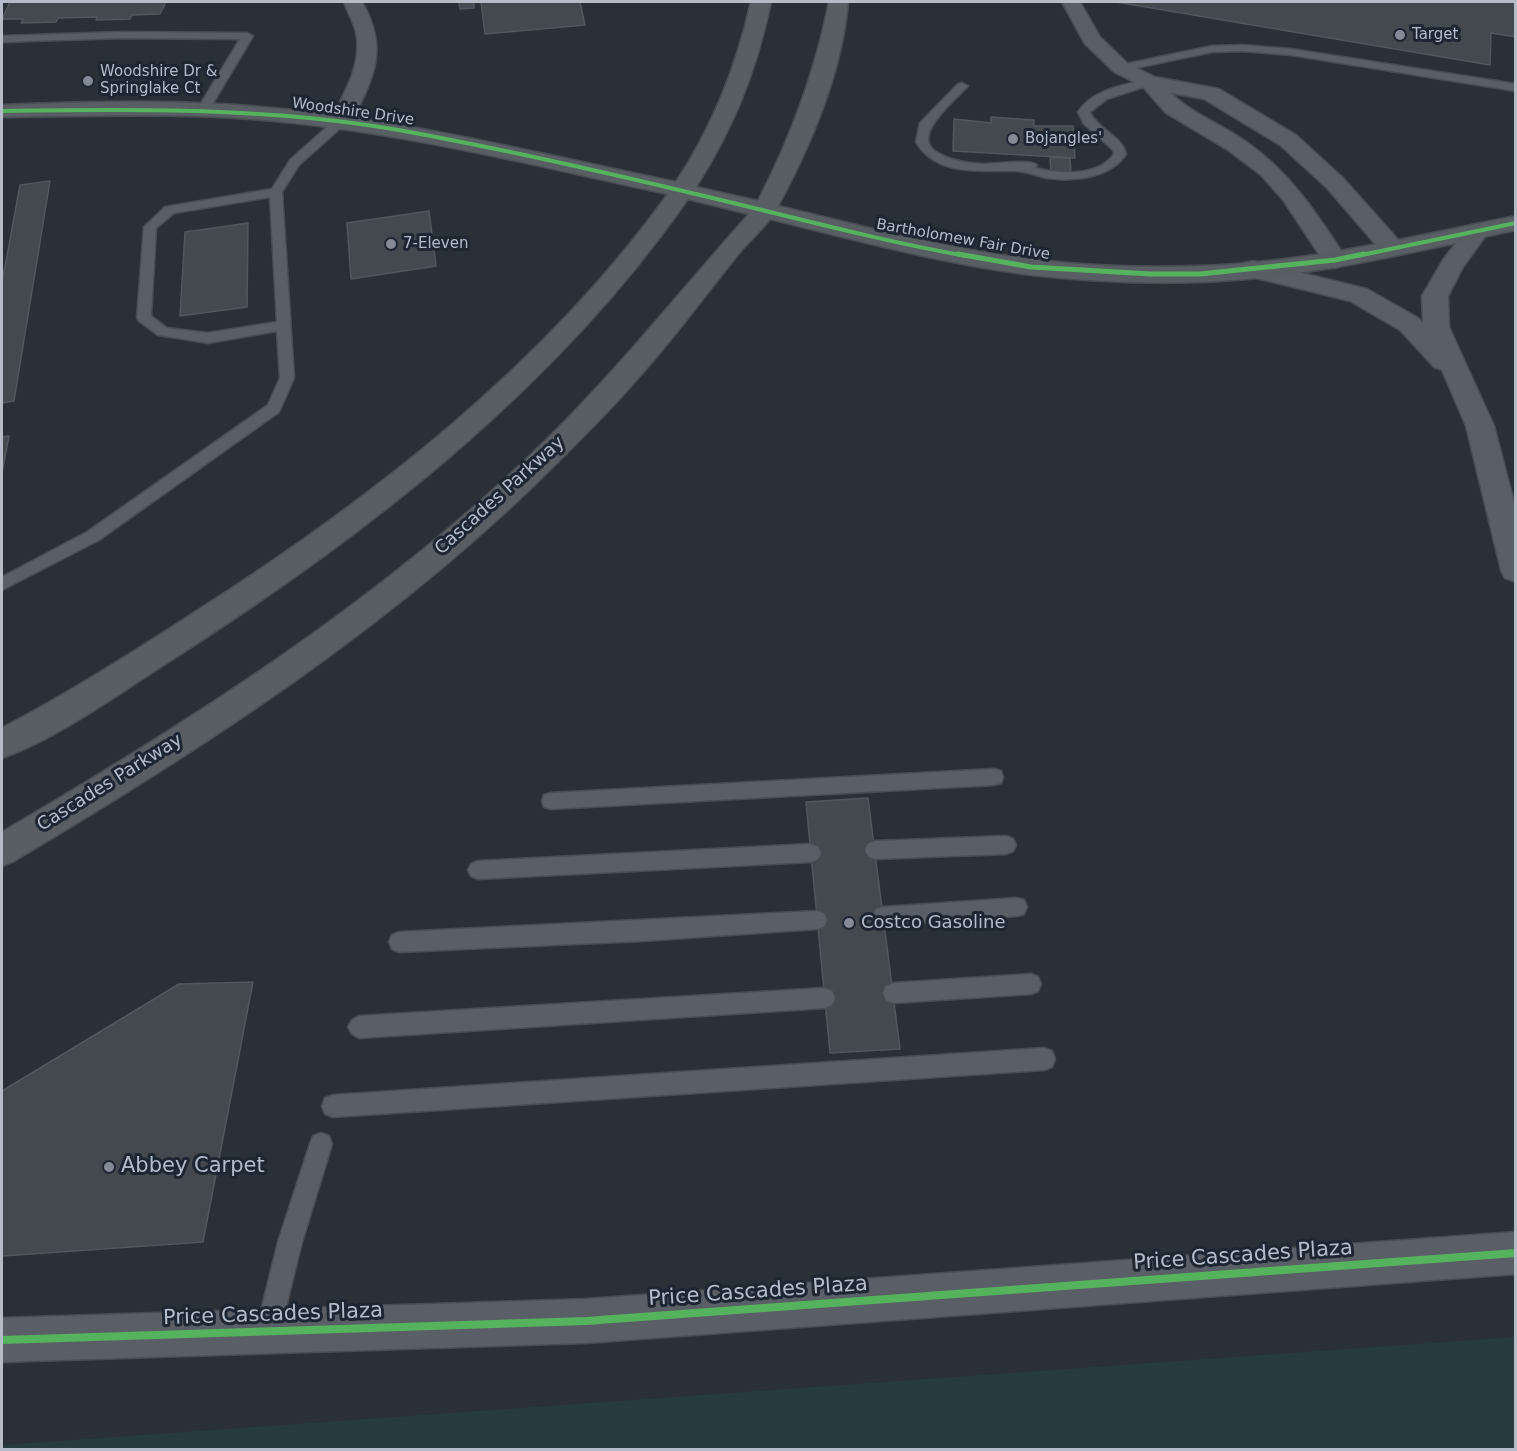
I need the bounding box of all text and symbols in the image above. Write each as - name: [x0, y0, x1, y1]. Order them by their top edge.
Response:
- place label: Target: [1412, 26, 1458, 44]
- marker: Target: [1393, 28, 1407, 42]
- place label: Woodshire Dr & Springlake Ct: [100, 63, 217, 98]
- marker: Woodshire Dr & Springlake Ct: [81, 74, 95, 88]
- street label: Woodshire Drive: [291, 95, 415, 129]
- place label: Bojangles': [1025, 130, 1102, 148]
- marker: Bojangles': [1006, 132, 1020, 146]
- street label: Bartholomew Fair Drive: [875, 216, 1051, 264]
- place label: 7-Eleven: [403, 235, 468, 253]
- marker: 7-Eleven: [384, 237, 398, 251]
- street label: Cascades Parkway: [431, 432, 569, 560]
- street label: Cascades Parkway: [34, 730, 186, 836]
- place label: Costco Gasoline: [861, 912, 1006, 934]
- marker: Costco Gasoline: [842, 916, 856, 930]
- place label: Abbey Carpet: [121, 1154, 265, 1180]
- marker: Abbey Carpet: [102, 1160, 116, 1174]
- street label: Price Cascades Plaza: [1132, 1236, 1354, 1276]
- street label: Price Cascades Plaza: [647, 1272, 869, 1312]
- street label: Price Cascades Plaza: [163, 1299, 383, 1331]

